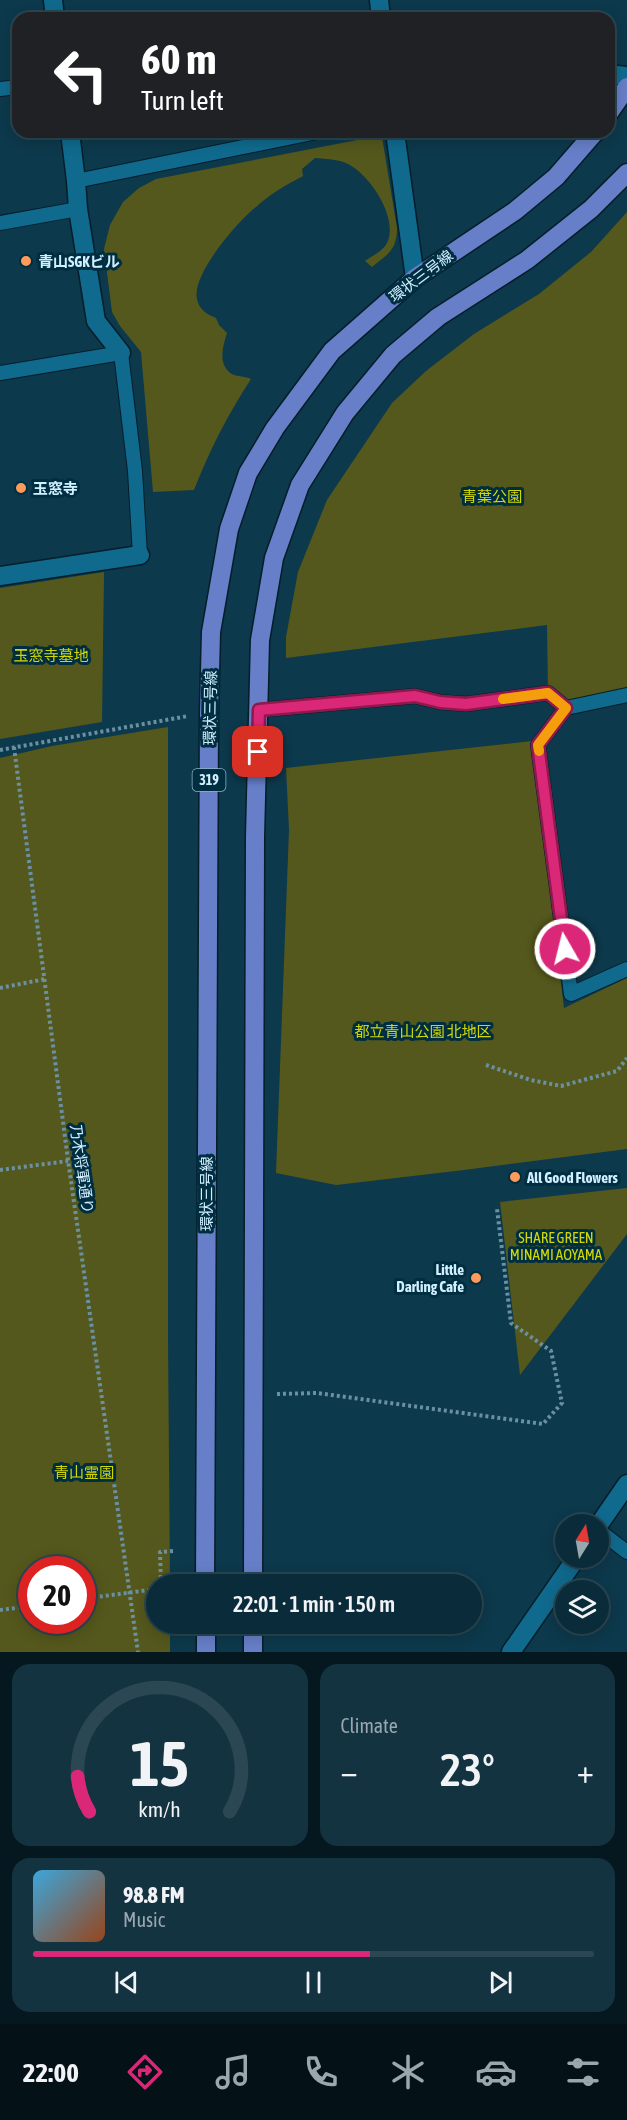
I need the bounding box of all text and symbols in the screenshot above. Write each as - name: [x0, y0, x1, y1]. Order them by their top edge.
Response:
- text: 60 m: [141, 35, 216, 83]
- icon: left: [42, 36, 120, 114]
- text: Turn left: [141, 85, 224, 116]
- street label: 環状三号線: [386, 247, 456, 305]
- place label: 青山SGKビル: [38, 253, 120, 270]
- marker: 青山SGKビル: [19, 254, 33, 268]
- place label: 玉窓寺: [33, 480, 78, 497]
- marker: 玉窓寺: [14, 481, 28, 495]
- park label: 青葉公園: [462, 488, 522, 505]
- park label: 玉窓寺墓地: [13, 647, 89, 664]
- street label: 環状三号線: [201, 670, 219, 746]
- pin: [232, 726, 283, 777]
- icon: arrive: [241, 735, 274, 768]
- road number: 319: [192, 769, 226, 791]
- position arrow: [533, 917, 597, 981]
- park label: 都立青山公園 北地区: [354, 1023, 492, 1040]
- street label: 乃木将軍通り: [67, 1123, 97, 1215]
- street label: 環状三号線: [198, 1156, 215, 1232]
- place label: All Good Flowers: [526, 1169, 618, 1186]
- marker: All Good Flowers: [508, 1170, 522, 1184]
- park label: SHARE GREEN MINAMI AOYAMA: [510, 1229, 603, 1263]
- place label: Little Darling Cafe: [396, 1261, 464, 1295]
- marker: Little Darling Cafe: [469, 1271, 483, 1285]
- park label: 青山霊園: [54, 1464, 114, 1481]
- north arrow: [555, 1514, 609, 1568]
- map controls: [555, 1514, 609, 1634]
- speed limit sign: 20: [18, 1556, 96, 1634]
- button: layers: [555, 1580, 609, 1634]
- text: 22:01 · 1 min · 150 m: [233, 1591, 395, 1617]
- text: Climate: [341, 1714, 398, 1737]
- text: 15: [130, 1728, 189, 1799]
- text: 23°: [440, 1744, 495, 1796]
- text: −: [341, 1752, 358, 1790]
- text: +: [577, 1752, 594, 1790]
- text: km/h: [138, 1797, 181, 1822]
- text: 98.8 FM: [123, 1882, 185, 1908]
- text: Music: [123, 1908, 165, 1931]
- icon: previous: [110, 1966, 143, 1999]
- icon: pause: [297, 1966, 330, 1999]
- icon: next: [484, 1966, 517, 1999]
- icon: directions: [124, 2051, 166, 2093]
- icon: music: [212, 2051, 254, 2093]
- icon: phone: [300, 2051, 342, 2093]
- icon: climate: [387, 2051, 429, 2093]
- icon: car: [475, 2051, 517, 2093]
- icon: filters: [562, 2051, 604, 2093]
- text: 22:00: [23, 2057, 79, 2088]

